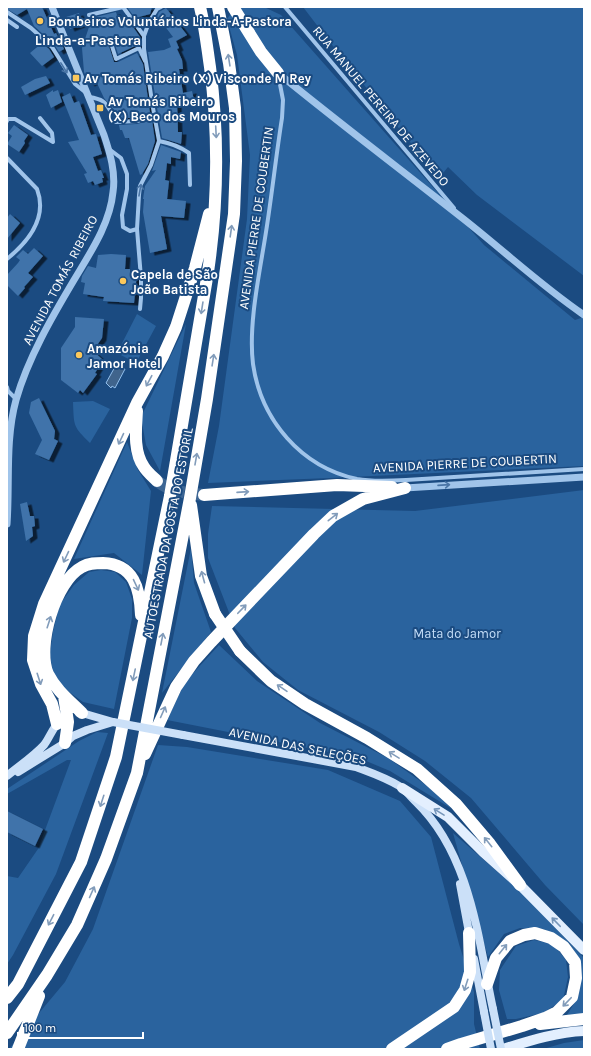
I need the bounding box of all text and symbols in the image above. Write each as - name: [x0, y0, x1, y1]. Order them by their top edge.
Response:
- place label: Bombeiros Voluntários Linda-A-Pastora: [48, 14, 292, 29]
- marker: Bombeiros Voluntários Linda-A-Pastora: [35, 16, 45, 26]
- street label: RUA MANUEL PEREIRA DE AZEVEDO: [310, 23, 452, 189]
- district label: Linda-a-Pastora: [35, 32, 141, 49]
- one-way arrow: [225, 54, 233, 67]
- one-way arrow: [60, 62, 69, 73]
- place label: Av Tomás Ribeiro (X) Visconde M Rey: [84, 71, 312, 86]
- marker: Av Tomás Ribeiro (X) Visconde M Rey: [71, 73, 81, 83]
- place label: Av Tomás Ribeiro (X) Beco dos Mouros: [108, 94, 235, 124]
- marker: Av Tomás Ribeiro (X) Beco dos Mouros: [95, 103, 105, 113]
- one-way arrow: [212, 125, 219, 138]
- street label: AVENIDA PIERRE DE COUBERTIN: [236, 126, 276, 310]
- one-way arrow: [136, 184, 144, 197]
- street label: AVENIDA TOMÁS RIBEIRO: [18, 212, 101, 347]
- one-way arrow: [227, 225, 235, 238]
- place label: Capela de São João Batista: [131, 267, 218, 297]
- marker: Capela de São João Batista: [118, 276, 128, 286]
- one-way arrow: [198, 301, 206, 314]
- place label: Amazónia Jamor Hotel: [87, 341, 161, 371]
- marker: Amazónia Jamor Hotel: [74, 350, 84, 360]
- one-way arrow: [209, 354, 217, 367]
- one-way arrow: [145, 375, 153, 387]
- street label: AUTOESTRADA DA COSTA DO ESTORIL: [140, 426, 196, 640]
- one-way arrow: [117, 432, 124, 444]
- street label: AVENIDA PIERRE DE COUBERTIN: [373, 451, 557, 475]
- one-way arrow: [193, 453, 201, 466]
- one-way arrow: [437, 482, 450, 489]
- one-way arrow: [236, 488, 249, 495]
- one-way arrow: [328, 513, 339, 521]
- one-way arrow: [62, 550, 69, 562]
- one-way arrow: [198, 571, 206, 584]
- one-way arrow: [133, 579, 140, 591]
- one-way arrow: [237, 604, 247, 614]
- one-way arrow: [46, 616, 53, 629]
- park label: Mata do Jamor: [413, 626, 501, 641]
- one-way arrow: [158, 633, 166, 646]
- one-way arrow: [129, 668, 137, 681]
- one-way arrow: [36, 673, 44, 685]
- one-way arrow: [277, 684, 288, 692]
- one-way arrow: [160, 706, 167, 718]
- street label: AVENIDA DAS SELEÇÕES: [228, 724, 368, 768]
- one-way arrow: [388, 750, 400, 758]
- one-way arrow: [98, 794, 105, 807]
- one-way arrow: [434, 808, 445, 816]
- one-way arrow: [484, 837, 493, 848]
- one-way arrow: [88, 886, 96, 898]
- one-way arrow: [47, 914, 55, 926]
- one-way arrow: [551, 917, 561, 927]
- one-way arrow: [499, 943, 508, 954]
- one-way arrow: [462, 979, 469, 992]
- one-way arrow: [563, 996, 572, 1007]
- scale bar: [18, 1014, 143, 1040]
- text: 100 m: [24, 1021, 56, 1035]

